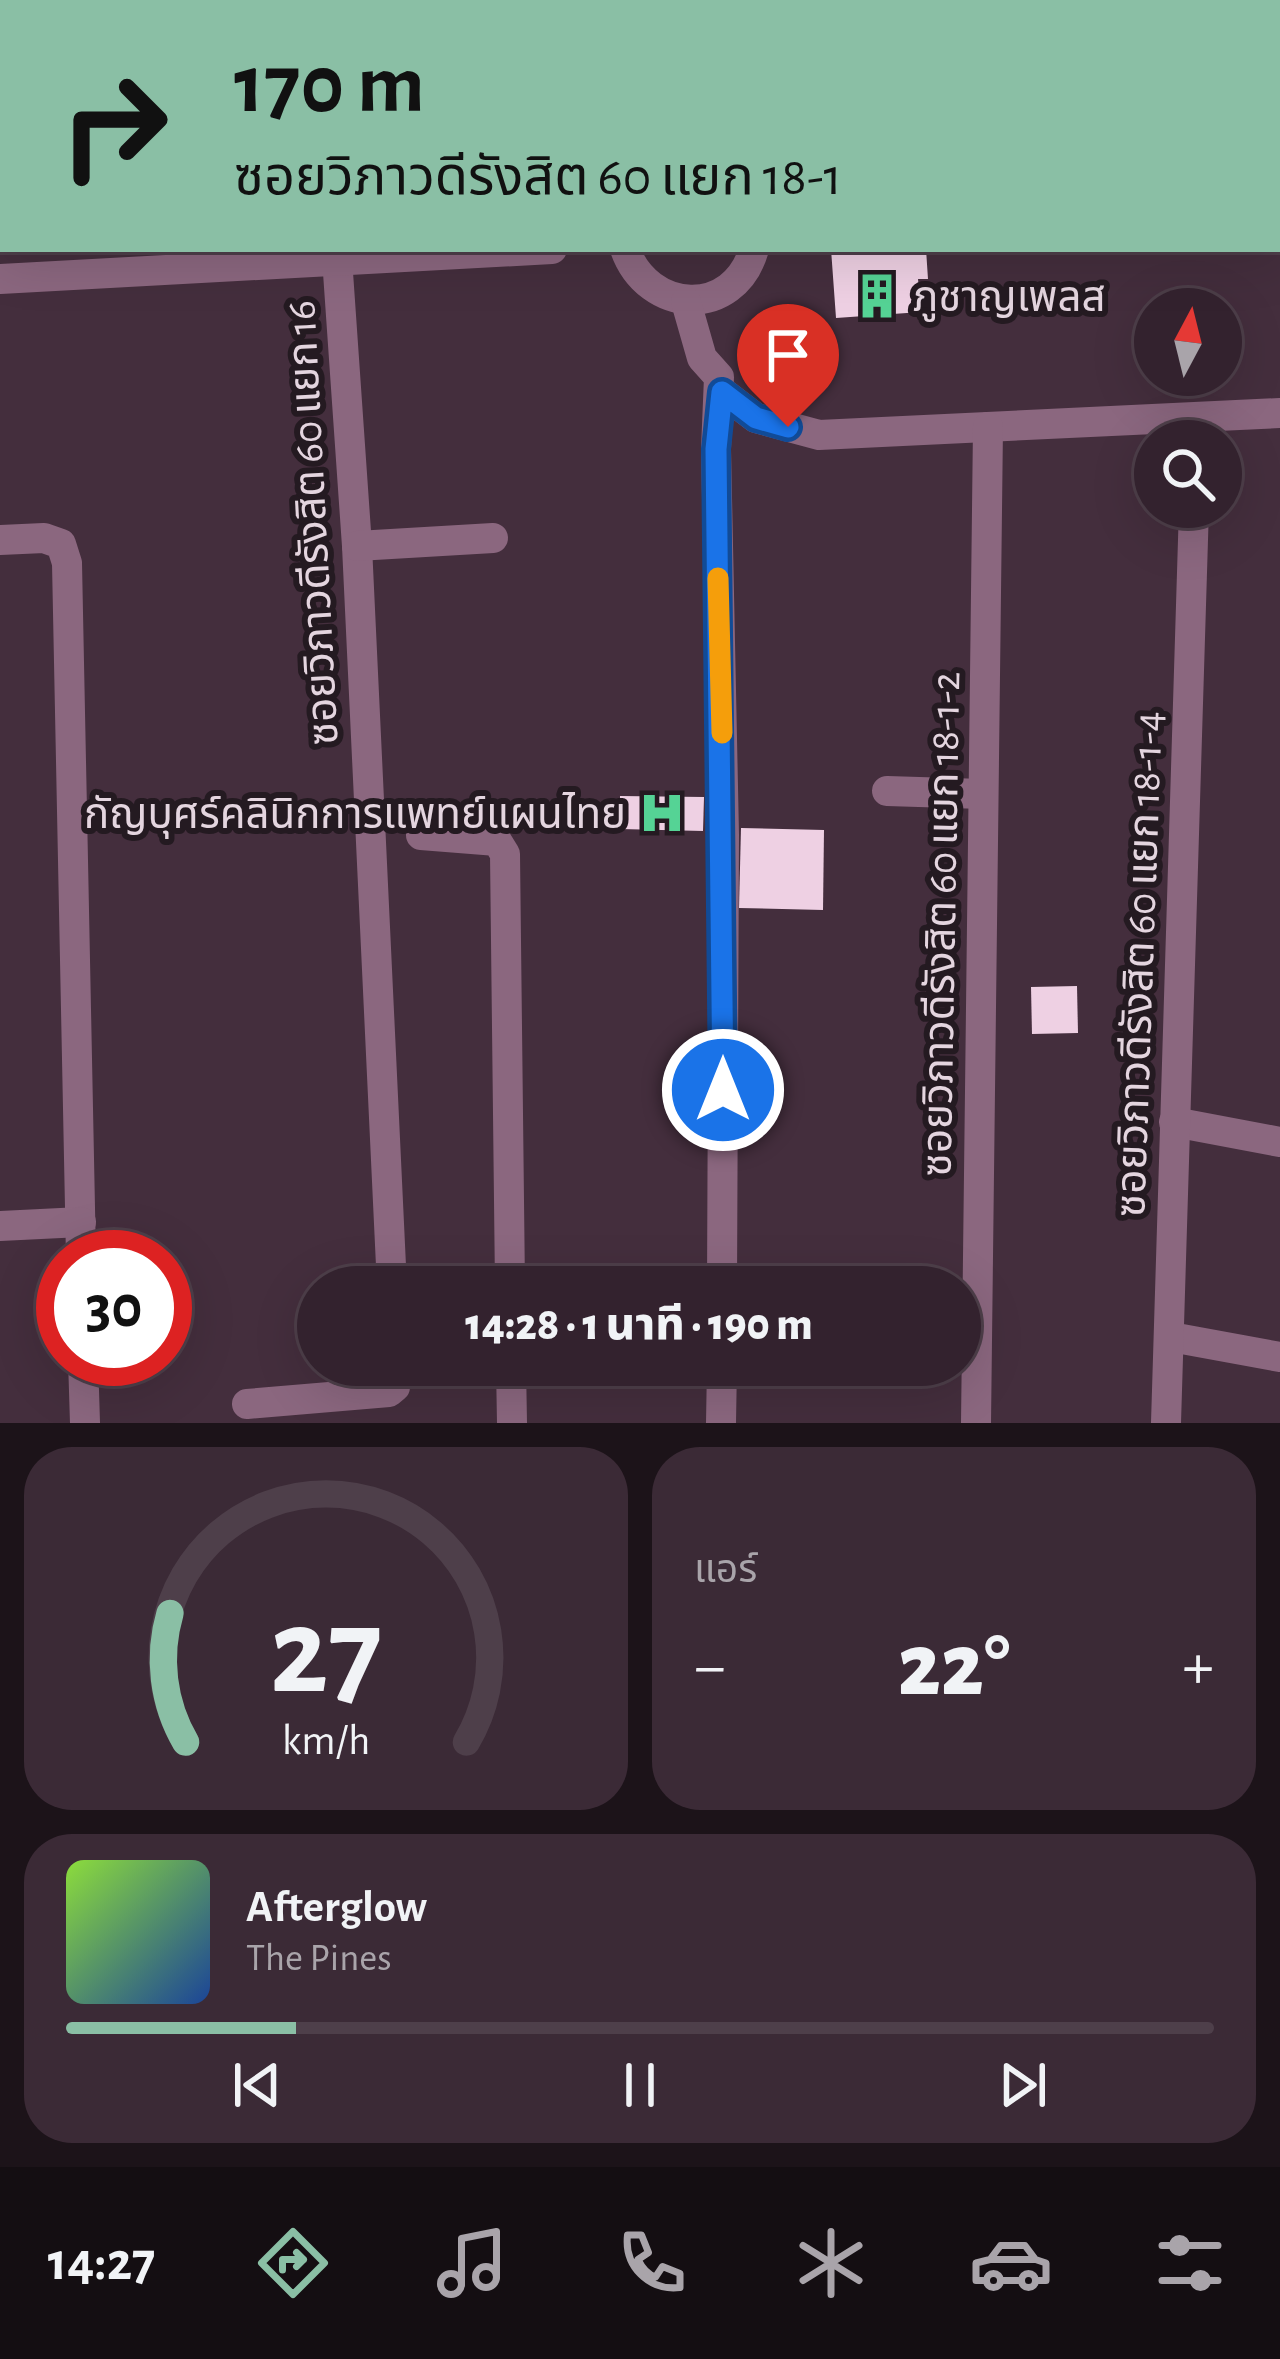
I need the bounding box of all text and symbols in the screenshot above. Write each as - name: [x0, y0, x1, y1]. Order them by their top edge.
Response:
- text: 170 m: [234, 44, 425, 128]
- icon: right: [36, 48, 192, 204]
- text: ซอยวิภาวดีรังสิต 60 แยก 18-1: [234, 151, 842, 205]
- building icon: ภูชาญเพลส: [852, 271, 902, 321]
- place label: ภูชาญเพลส: [913, 277, 1105, 322]
- north arrow: [1134, 288, 1242, 396]
- map controls: [1134, 288, 1242, 528]
- street label: ซอยวิภาวดีรังสิต 60 แยก 16: [280, 299, 346, 746]
- pin: [737, 304, 839, 427]
- icon: arrive: [755, 322, 821, 388]
- button: search: [1134, 420, 1242, 528]
- street label: ซอยวิภาวดีรังสิต 60 แยก 18-1-2: [917, 671, 967, 1177]
- street label: ซอยวิภาวดีรังสิต 60 แยก 18-1-4: [1110, 710, 1170, 1218]
- hospital icon: กัญบุศร์คลินิกการแพทย์แผนไทย: [637, 788, 687, 838]
- place label: กัญบุศร์คลินิกการแพทย์แผนไทย: [84, 792, 626, 839]
- position arrow: [660, 1027, 786, 1153]
- speed limit sign: 30: [36, 1230, 192, 1386]
- text: 14:28 · 1 นาที · 190 m: [465, 1303, 813, 1348]
- text: แอร์: [694, 1551, 757, 1590]
- text: 27: [270, 1591, 382, 1716]
- text: 22°: [898, 1622, 1010, 1712]
- text: −: [694, 1634, 726, 1700]
- text: +: [1182, 1634, 1214, 1700]
- text: km/h: [282, 1719, 370, 1762]
- text: Afterglow: [246, 1885, 427, 1930]
- text: The Pines: [246, 1939, 392, 1978]
- icon: previous: [224, 2052, 290, 2118]
- icon: pause: [607, 2052, 673, 2118]
- icon: next: [990, 2052, 1056, 2118]
- icon: directions: [251, 2221, 335, 2305]
- icon: music: [430, 2221, 514, 2305]
- icon: phone: [610, 2221, 694, 2305]
- icon: climate: [789, 2221, 873, 2305]
- icon: car: [969, 2221, 1053, 2305]
- icon: filters: [1148, 2221, 1232, 2305]
- text: 14:27: [48, 2236, 155, 2290]

